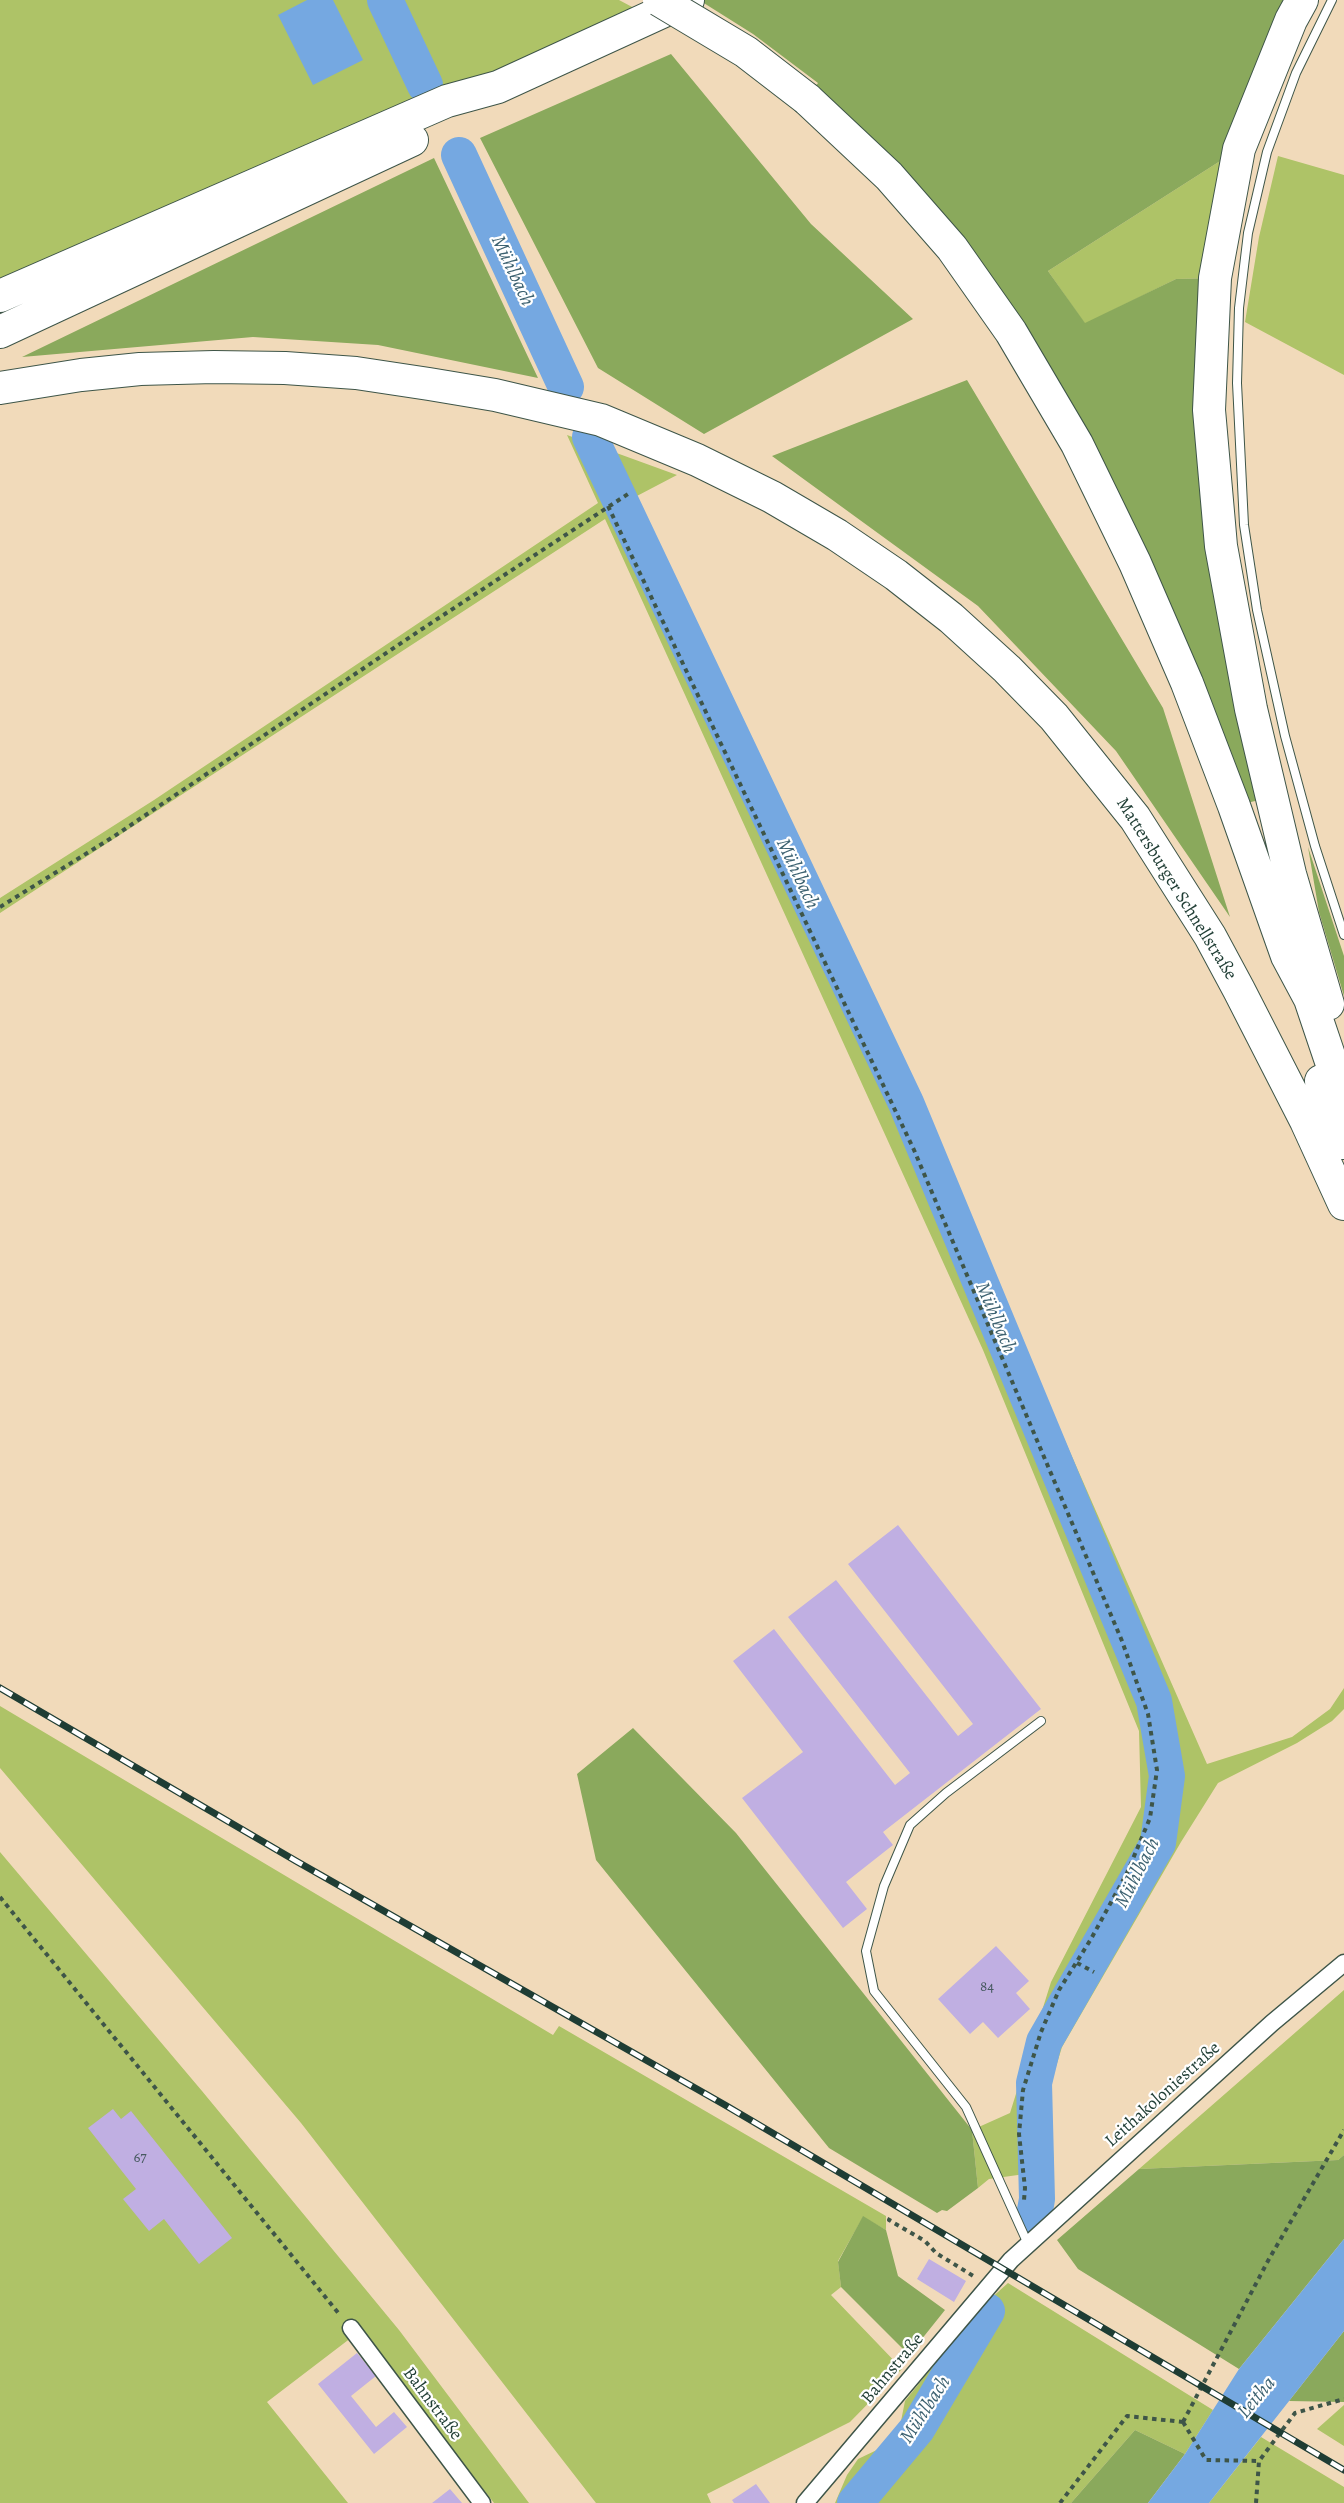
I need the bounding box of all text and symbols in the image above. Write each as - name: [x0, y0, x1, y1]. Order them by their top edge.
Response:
- water label: Mühlbach: [485, 232, 539, 310]
- street label: Mattersburger Schnellstraße: [1111, 794, 1241, 984]
- water label: Mühlbach: [770, 835, 824, 913]
- water label: Mühlbach: [969, 1279, 1021, 1357]
- water label: Mühlbach: [1110, 1834, 1166, 1912]
- house number: 84: [980, 1978, 994, 1996]
- street label: Leithakoloniestraße: [1101, 2038, 1225, 2152]
- house number: 67: [133, 2149, 147, 2167]
- street label: Bahnstraße: [857, 2329, 929, 2409]
- street label: Bahnstraße: [398, 2363, 466, 2445]
- water label: Mühlbach: [895, 2372, 957, 2448]
- water label: Leitha: [1233, 2372, 1281, 2424]

